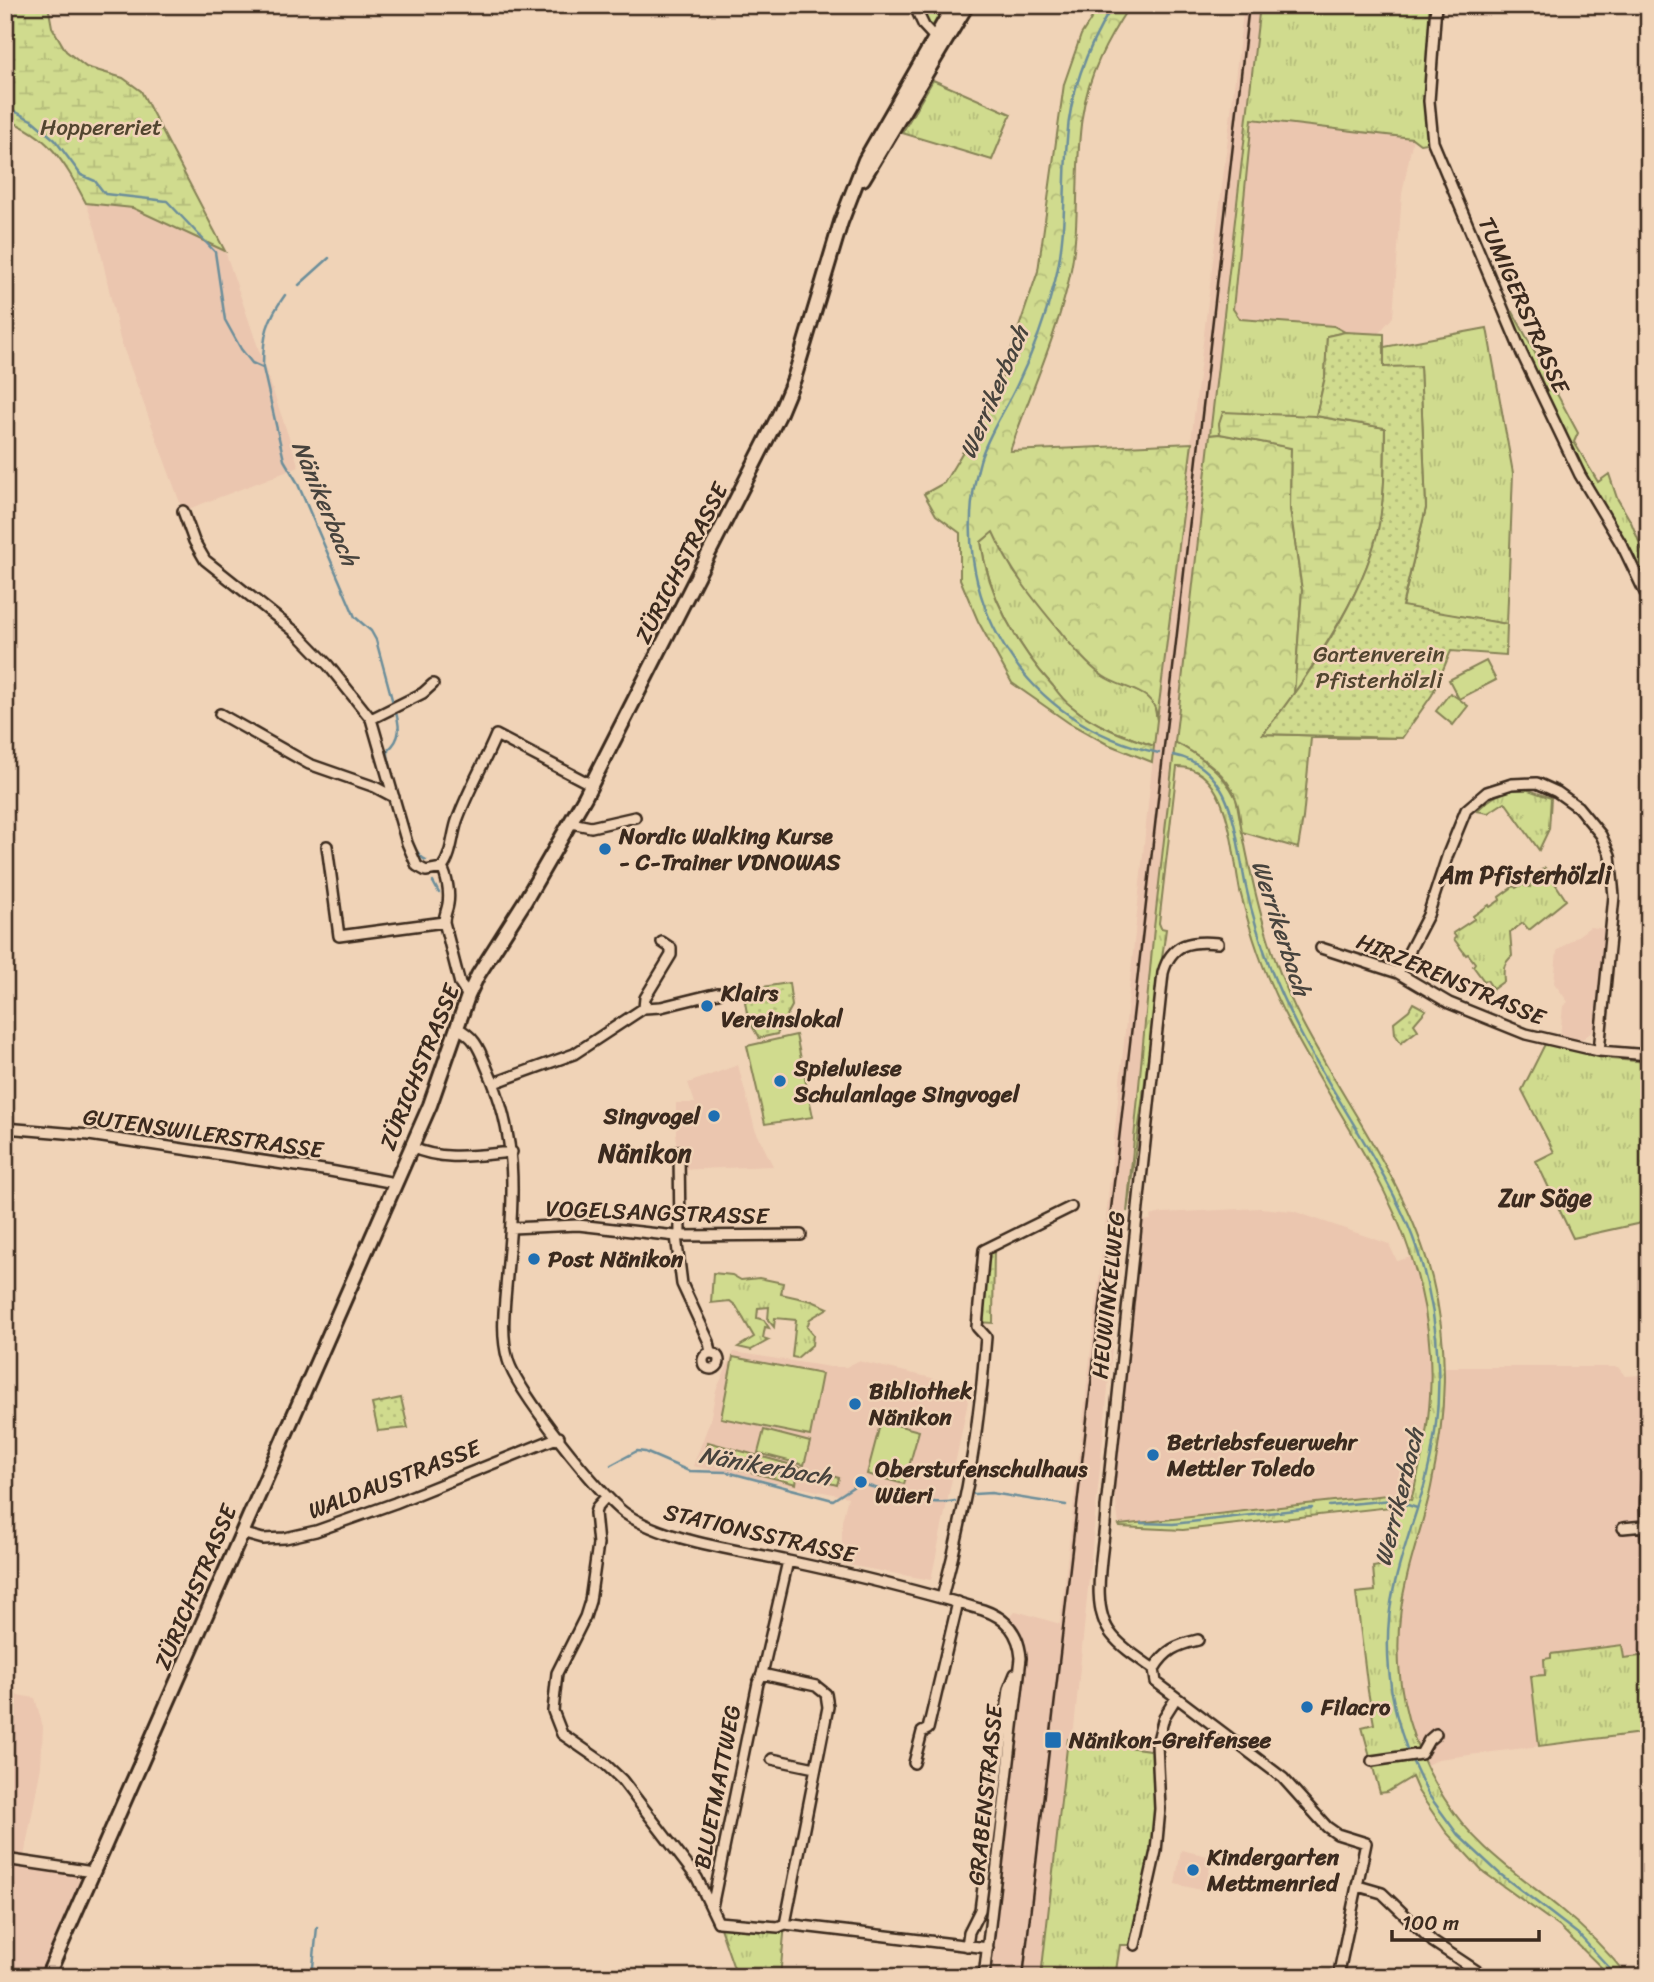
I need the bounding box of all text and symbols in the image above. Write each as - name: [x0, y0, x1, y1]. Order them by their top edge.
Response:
- park label: Hoppereriet: [40, 107, 162, 148]
- street label: TUMIGERSTRASSE: [1466, 210, 1581, 402]
- water label: Werrikerbach: [947, 317, 1042, 465]
- water label: Nänikerbach: [280, 434, 371, 575]
- street label: ZÜRICHSTRASSE: [623, 474, 740, 651]
- park label: Gartenverein Pfisterhölzli: [1313, 634, 1445, 701]
- place label: Nordic Walking Kurse - C-Trainer VDNOWAS: [618, 816, 841, 883]
- marker: Nordic Walking Kurse - C-Trainer VDNOWAS: [597, 841, 613, 857]
- district label: Am Pfisterhölzli: [1438, 854, 1612, 896]
- water label: Werrikerbach: [1239, 855, 1323, 1004]
- street label: HIRZERENSTRASSE: [1350, 921, 1553, 1038]
- place label: Klairs Vereinslokal: [720, 973, 844, 1040]
- street label: ZÜRICHSTRASSE: [367, 977, 472, 1157]
- marker: Klairs Vereinslokal: [699, 998, 715, 1014]
- place label: Spielwiese Schulanlage Singvogel: [793, 1048, 1021, 1115]
- marker: Spielwiese Schulanlage Singvogel: [772, 1073, 788, 1089]
- street label: GUTENSWILERSTRASSE: [80, 1096, 327, 1171]
- place label: Singvogel: [603, 1096, 701, 1137]
- marker: Singvogel: [706, 1108, 722, 1124]
- district label: Nänikon: [597, 1130, 693, 1176]
- district label: Zur Säge: [1497, 1177, 1592, 1219]
- street label: VOGELSANGSTRASSE: [545, 1188, 770, 1237]
- street label: HEUWINKELWEG: [1079, 1209, 1138, 1381]
- place label: Post Nänikon: [548, 1239, 684, 1280]
- marker: Post Nänikon: [526, 1251, 542, 1267]
- place label: Bibliothek Nänikon: [868, 1371, 973, 1438]
- marker: Bibliothek Nänikon: [847, 1396, 863, 1412]
- water label: Werrikerbach: [1362, 1421, 1437, 1570]
- place label: Betriebsfeuerwehr Mettler Toledo: [1166, 1422, 1359, 1489]
- street label: WALDAUSTRASSE: [302, 1427, 488, 1531]
- water label: Nänikerbach: [696, 1434, 836, 1499]
- marker: Betriebsfeuerwehr Mettler Toledo: [1145, 1447, 1161, 1463]
- place label: Oberstufenschulhaus Wüeri: [875, 1449, 1088, 1516]
- marker: Oberstufenschulhaus Wüeri: [853, 1474, 869, 1490]
- street label: STATIONSSTRASSE: [660, 1491, 861, 1576]
- street label: ZÜRICHSTRASSE: [142, 1497, 249, 1676]
- place label: Filacro: [1320, 1687, 1391, 1728]
- marker: Filacro: [1299, 1699, 1315, 1715]
- street label: BLUETMATTWEG: [681, 1701, 754, 1873]
- street label: GRABENSTRASSE: [956, 1702, 1015, 1887]
- place label: Nänikon-Greifensee: [1068, 1720, 1271, 1761]
- marker: Nänikon-Greifensee: [1043, 1730, 1063, 1750]
- place label: Kindergarten Mettmenried: [1206, 1837, 1340, 1904]
- marker: Kindergarten Mettmenried: [1185, 1862, 1201, 1878]
- scale bar: [1392, 1898, 1538, 1942]
- text: 100 m: [1402, 1904, 1459, 1942]

